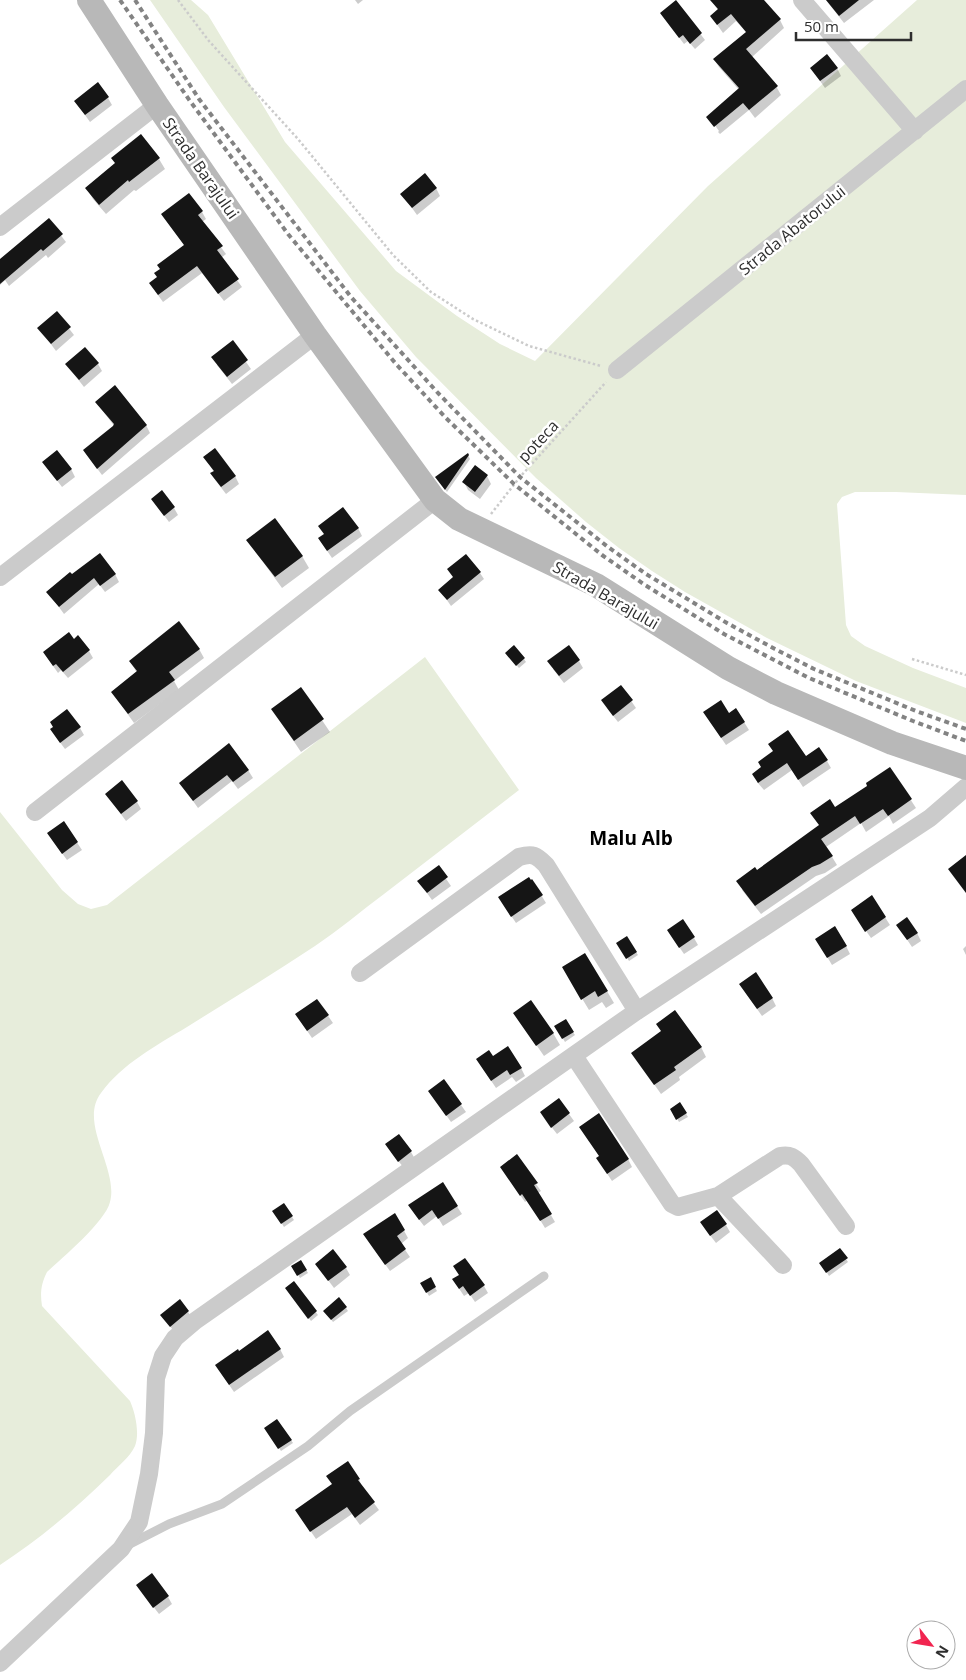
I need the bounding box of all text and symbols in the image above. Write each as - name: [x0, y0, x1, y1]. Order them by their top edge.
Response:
- scale bar: [796, 10, 911, 42]
- text: 50 m: [804, 16, 839, 36]
- street label: Strada Barajului: [158, 113, 244, 223]
- street label: Strada Abatorului: [734, 180, 850, 280]
- street label: poteca: [513, 415, 563, 467]
- street label: Strada Barajului: [549, 556, 663, 634]
- district label: Malu Alb: [589, 825, 673, 851]
- north arrow: [906, 1620, 956, 1670]
- text: N: [931, 1642, 954, 1662]

